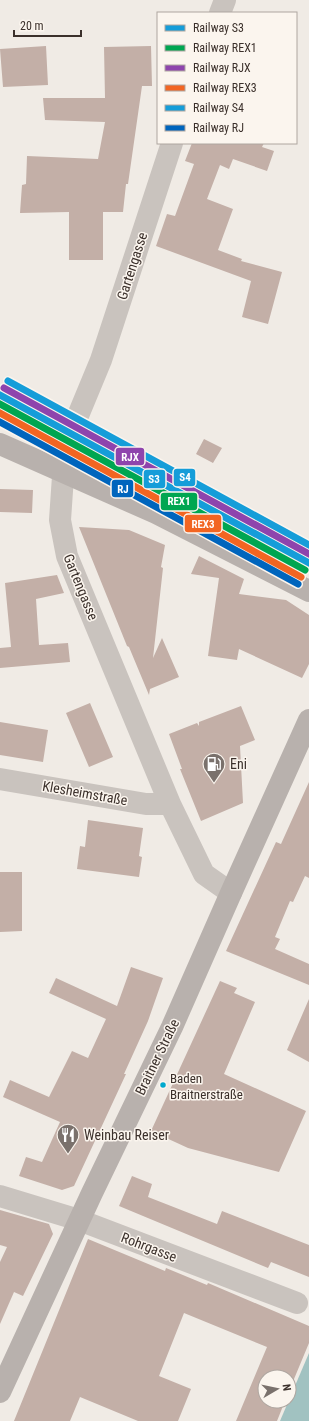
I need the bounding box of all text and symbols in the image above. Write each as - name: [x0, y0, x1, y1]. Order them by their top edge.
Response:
- scale bar: [14, 12, 81, 38]
- legend: [157, 12, 297, 144]
- text: 20 m: [20, 19, 44, 33]
- text: Railway S3: [193, 21, 244, 35]
- text: Railway REX1: [193, 41, 257, 55]
- text: Railway RJX: [193, 61, 251, 75]
- text: Railway REX3: [193, 81, 257, 95]
- text: Railway S4: [193, 101, 244, 115]
- text: Railway RJ: [193, 121, 244, 135]
- street label: Gartengasse: [114, 230, 151, 302]
- line badge: RJX: [115, 447, 145, 466]
- text: RJX: [121, 451, 139, 464]
- line badge: S4: [173, 468, 196, 487]
- line badge: S3: [143, 469, 166, 489]
- text: S4: [179, 471, 191, 484]
- text: S3: [148, 473, 160, 486]
- line badge: RJ: [111, 479, 134, 498]
- text: RJ: [117, 483, 129, 496]
- line badge: REX1: [160, 492, 198, 511]
- text: REX1: [167, 495, 191, 508]
- line badge: REX3: [184, 514, 222, 533]
- text: REX3: [191, 518, 215, 531]
- street label: Gartengasse: [60, 552, 102, 623]
- fuel station icon: Eni: [201, 751, 227, 784]
- place label: Eni: [230, 756, 247, 772]
- street label: Klesheimstraße: [41, 778, 129, 808]
- street label: Braitner Straße: [132, 1016, 182, 1098]
- place label: Baden Braitnerstraße: [170, 1071, 243, 1102]
- marker: Baden Braitnerstraße: [158, 1080, 168, 1090]
- restaurant icon: Weinbau Reiser: [55, 1122, 81, 1155]
- place label: Weinbau Reiser: [84, 1127, 169, 1143]
- street label: Rohrgasse: [119, 1229, 179, 1265]
- north arrow: [257, 1369, 297, 1409]
- text: N: [279, 1383, 293, 1392]

